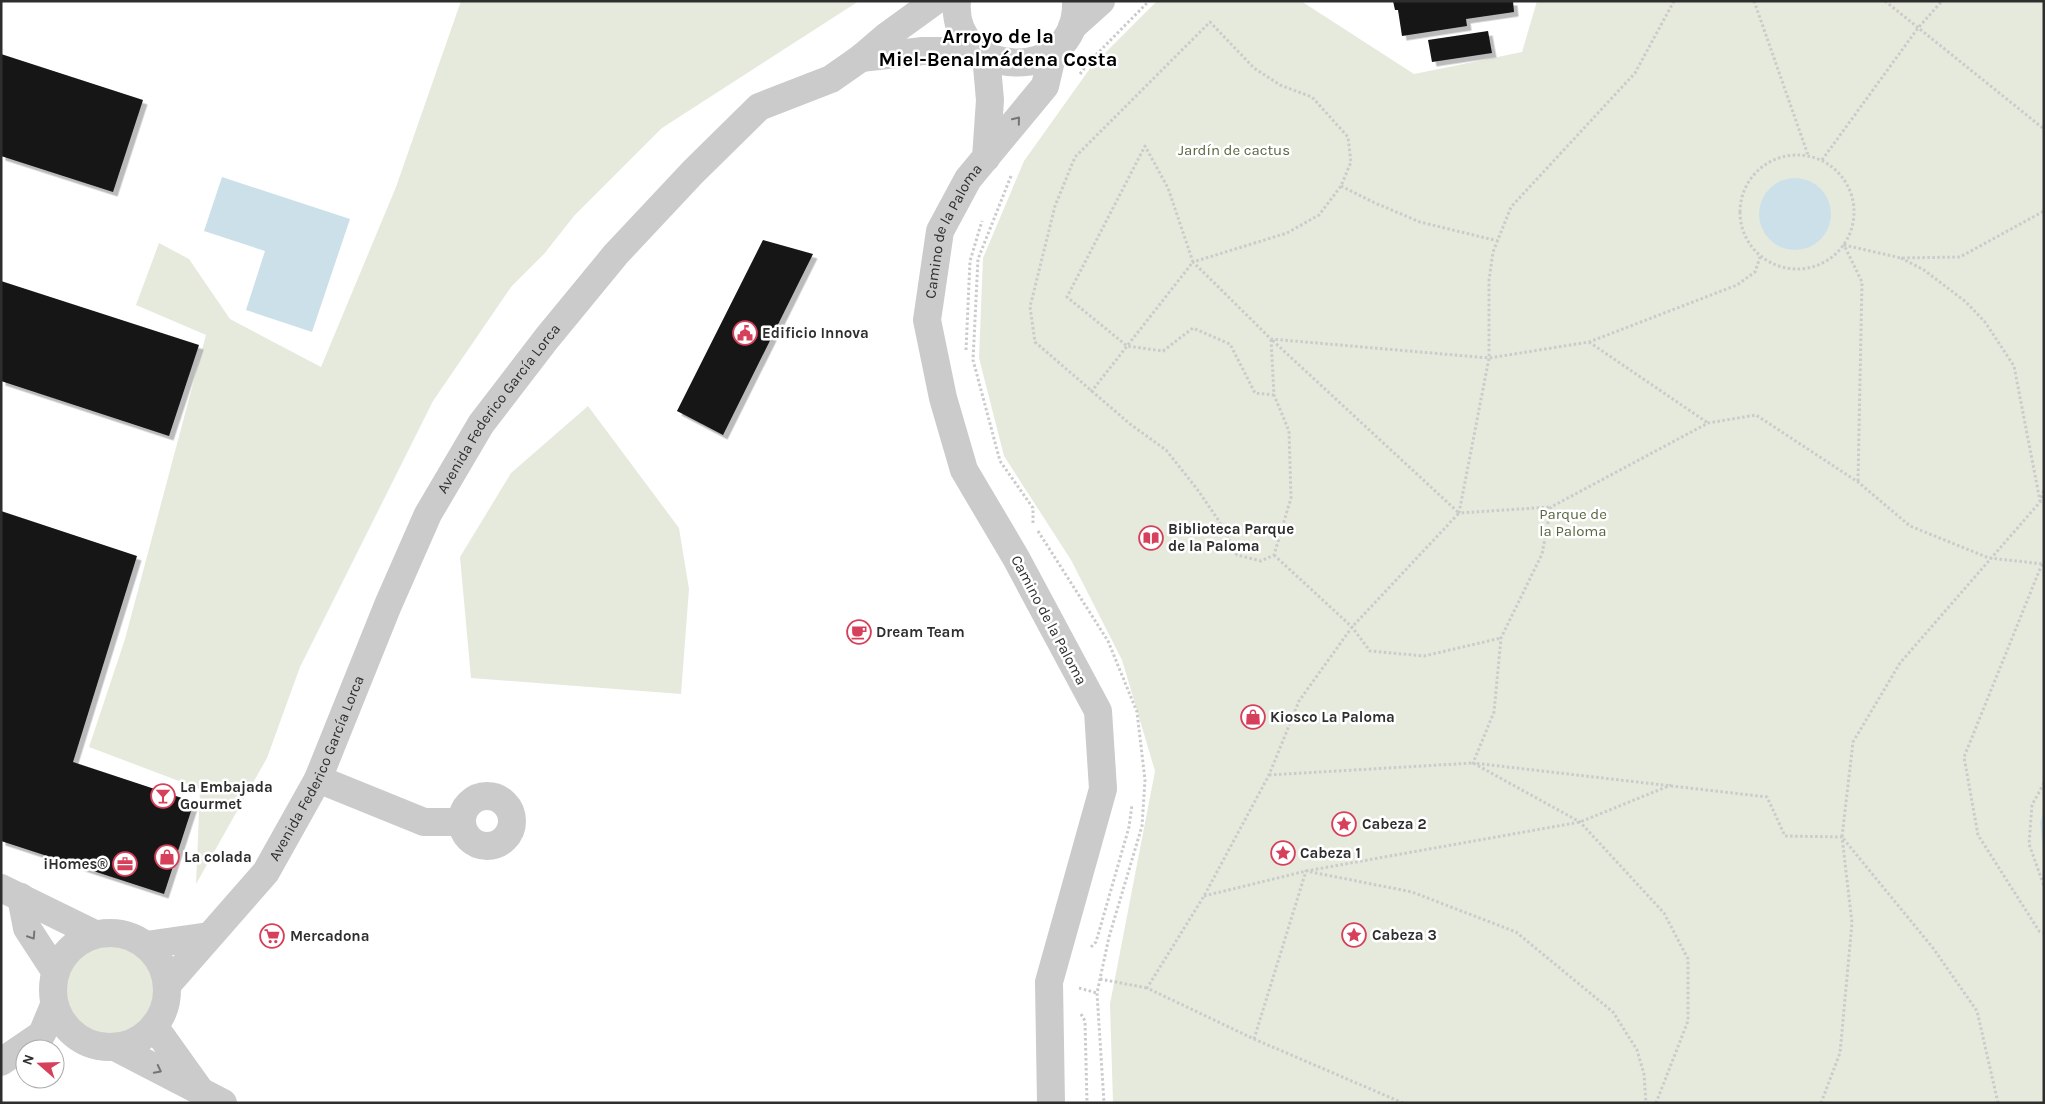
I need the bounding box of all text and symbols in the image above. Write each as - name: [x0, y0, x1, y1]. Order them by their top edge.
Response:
- district label: Arroyo de la Miel-Benalmádena Costa: [879, 25, 1117, 71]
- one-way arrow: [1011, 117, 1020, 126]
- park label: Jardín de cactus: [1178, 141, 1290, 159]
- street label: Camino de la Paloma: [921, 160, 986, 300]
- street label: Avenida Federico García Lorca: [433, 320, 564, 496]
- public building icon: Edificio Innova: [732, 320, 758, 346]
- place label: Edificio Innova: [762, 324, 869, 342]
- park label: Parque de la Paloma: [1539, 505, 1607, 540]
- place label: Biblioteca Parque de la Paloma: [1168, 520, 1294, 555]
- library icon: Biblioteca Parque de la Paloma: [1138, 525, 1164, 551]
- street label: Camino de la Paloma: [1007, 552, 1091, 688]
- cafe icon: Dream Team: [846, 619, 872, 645]
- place label: Dream Team: [876, 623, 965, 641]
- street label: Avenida Federico García Lorca: [265, 673, 368, 864]
- shop icon: Kiosco La Paloma: [1240, 704, 1266, 730]
- place label: Kiosco La Paloma: [1270, 708, 1395, 726]
- place label: La Embajada Gourmet: [180, 778, 273, 813]
- bar icon: La Embajada Gourmet: [150, 783, 176, 809]
- place icon: Cabeza 2: [1331, 811, 1357, 837]
- place label: Cabeza 2: [1362, 815, 1427, 833]
- place icon: Cabeza 1: [1270, 840, 1296, 866]
- shop icon: La colada: [154, 844, 180, 870]
- place label: Cabeza 1: [1300, 844, 1361, 862]
- place label: La colada: [184, 848, 252, 866]
- office icon: iHomes®: [112, 851, 138, 877]
- place label: iHomes®: [43, 855, 108, 873]
- place icon: Cabeza 3: [1341, 922, 1367, 948]
- supermarket icon: Mercadona: [259, 923, 285, 949]
- place label: Cabeza 3: [1372, 926, 1437, 944]
- place label: Mercadona: [290, 927, 370, 945]
- one-way arrow: [26, 931, 35, 940]
- north arrow: [15, 1039, 65, 1089]
- text: N: [19, 1052, 38, 1067]
- one-way arrow: [153, 1064, 162, 1074]

